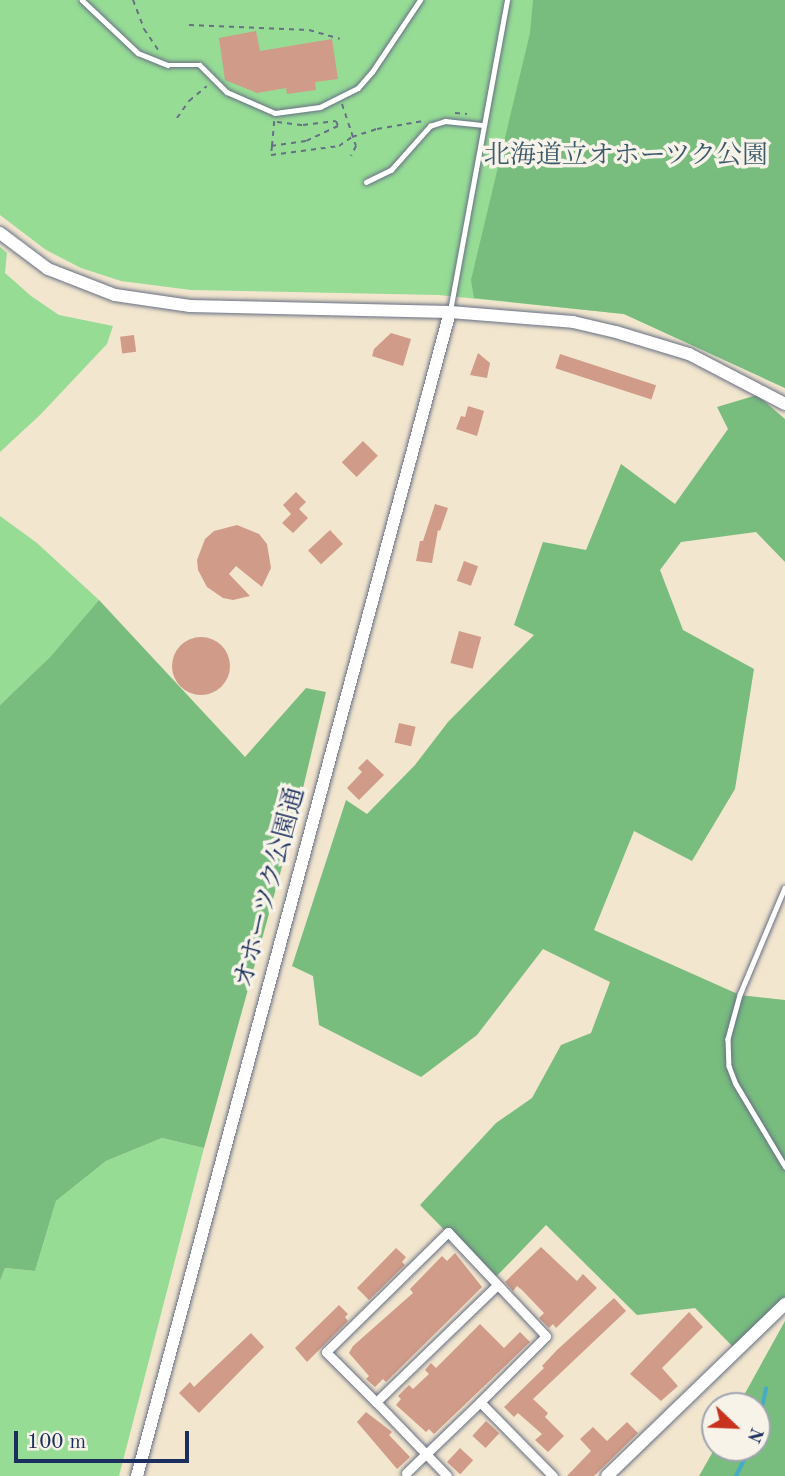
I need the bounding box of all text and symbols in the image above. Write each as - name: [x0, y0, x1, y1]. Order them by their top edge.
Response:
- park label: 北海道立オホーツク公園: [483, 141, 769, 173]
- street label: オホーツク公園通: [229, 784, 313, 992]
- north arrow: [701, 1392, 771, 1462]
- scale bar: [18, 1416, 192, 1460]
- text: N: [742, 1424, 766, 1445]
- text: 100 m: [27, 1432, 86, 1453]

